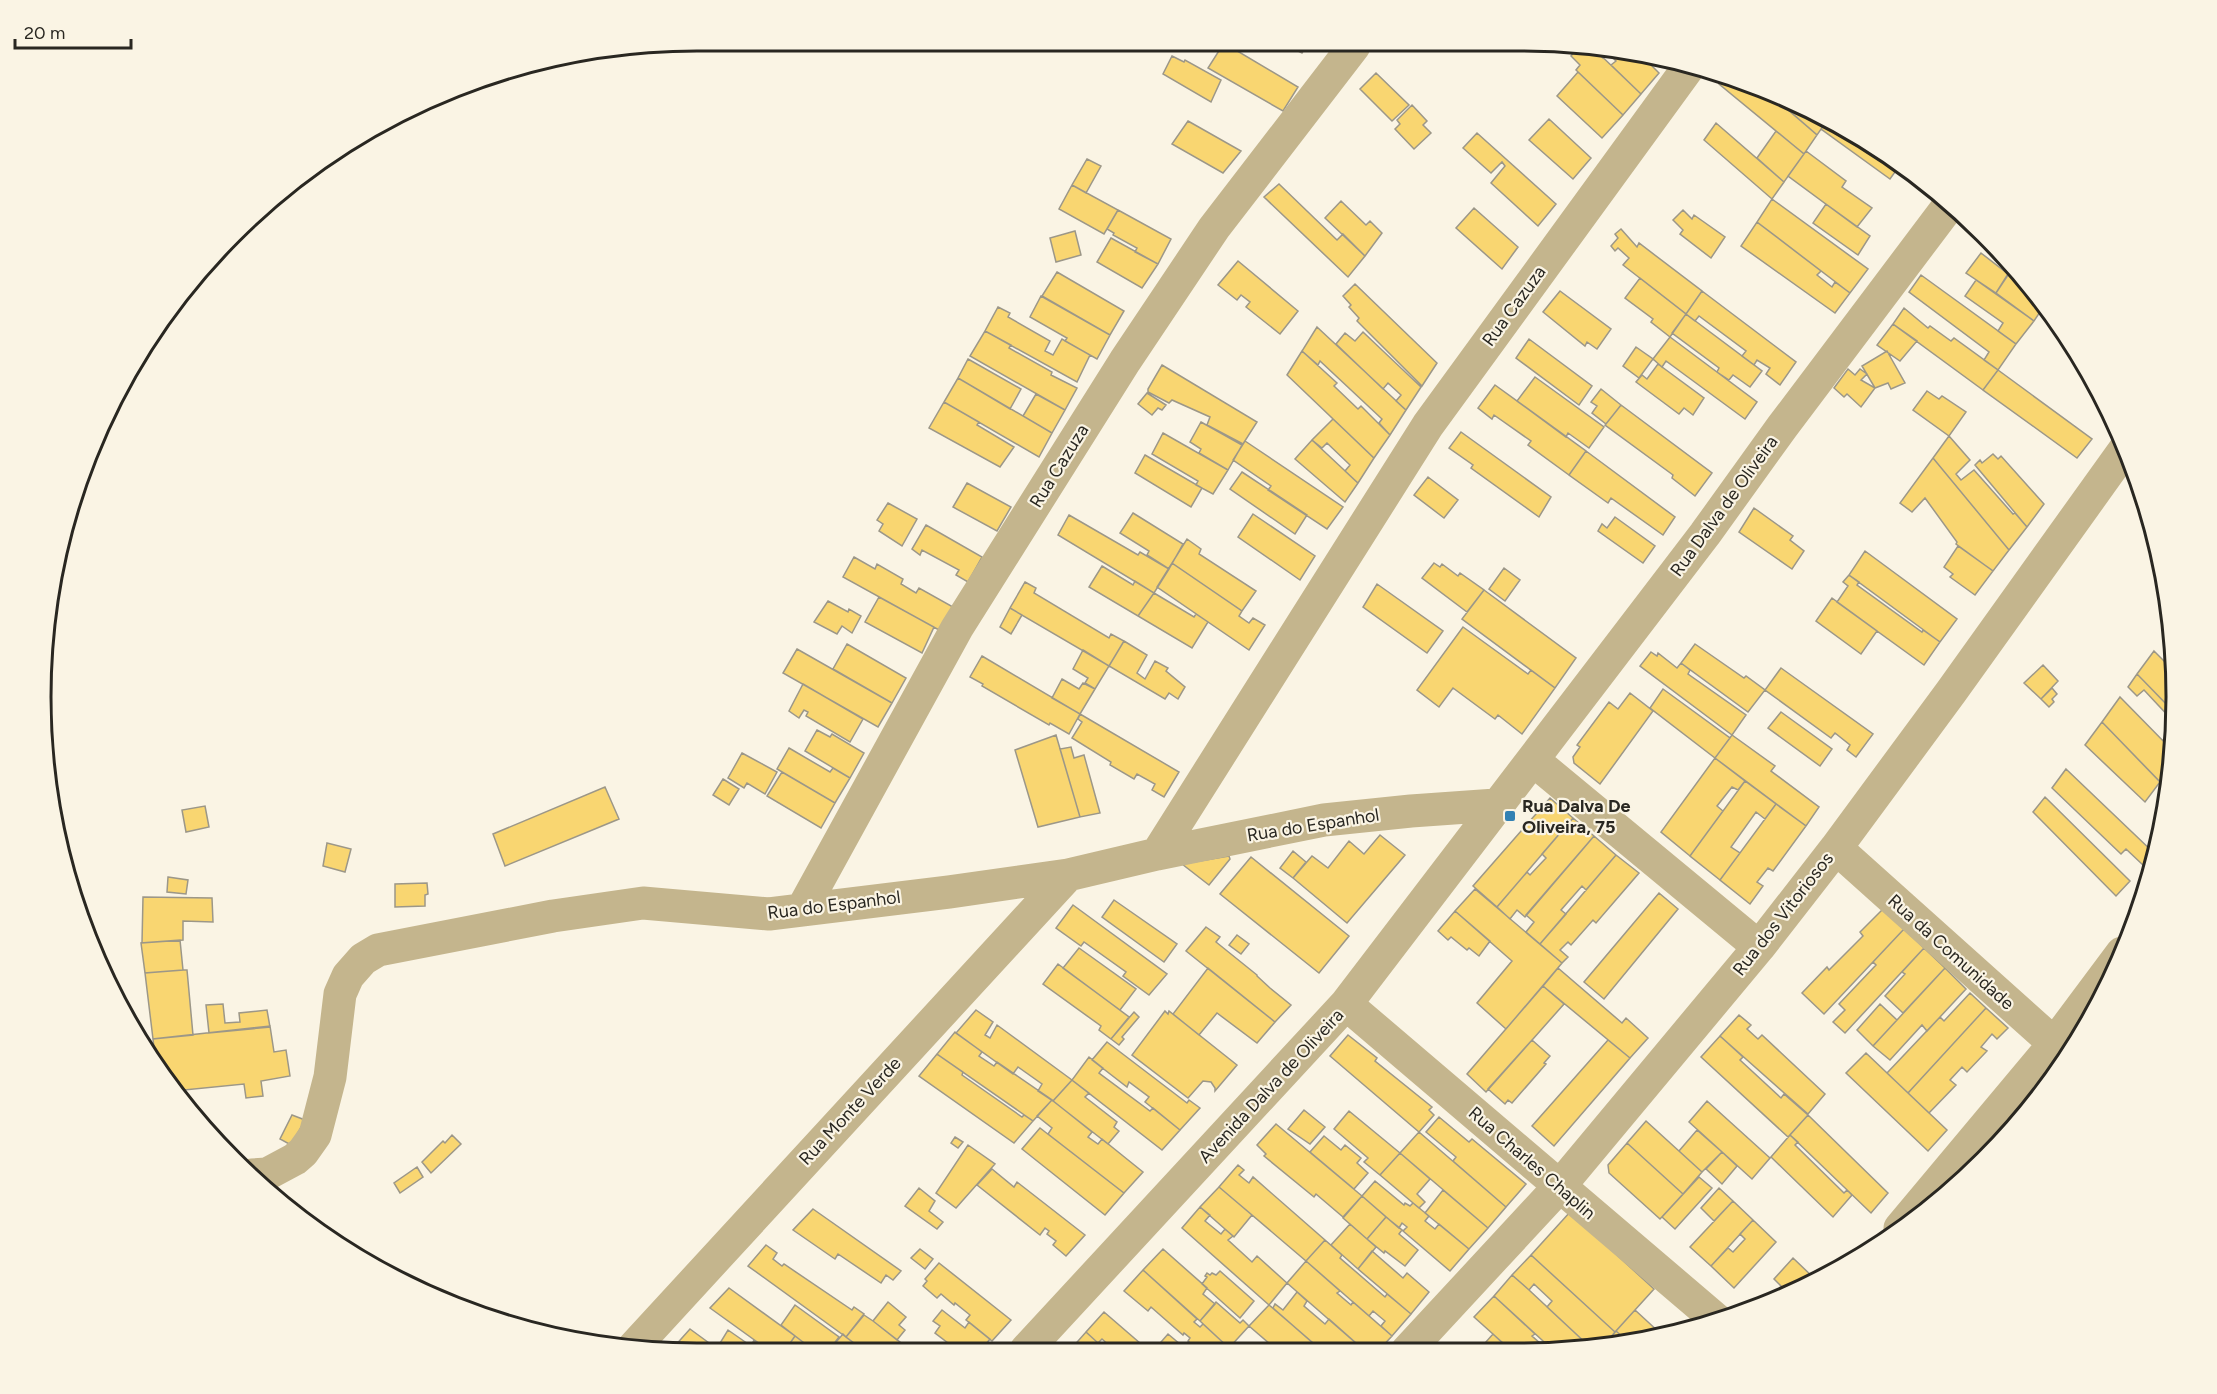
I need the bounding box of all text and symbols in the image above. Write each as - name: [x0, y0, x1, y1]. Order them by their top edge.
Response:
- scale bar: [15, 12, 130, 50]
- text: 20 m: [24, 22, 65, 44]
- street label: Rua Cazuza: [1477, 262, 1551, 350]
- street label: Rua Cazuza: [1025, 420, 1093, 512]
- street label: Rua Dalva de Oliveira: [1666, 431, 1782, 581]
- place label: Rua Dalva De Oliveira, 75: [1522, 795, 1631, 838]
- street label: Rua do Espanhol: [1245, 804, 1381, 846]
- marker: Rua Dalva De Oliveira, 75: [1503, 809, 1517, 823]
- street label: Rua dos Vitoriosos: [1728, 848, 1838, 980]
- street label: Rua do Espanhol: [766, 886, 902, 924]
- street label: Rua da Comunidade: [1883, 890, 2019, 1015]
- street label: Avenida Dalva de Oliveira: [1194, 1004, 1348, 1168]
- street label: Rua Monte Verde: [794, 1052, 906, 1170]
- street label: Rua Charles Chaplin: [1464, 1102, 1600, 1224]

